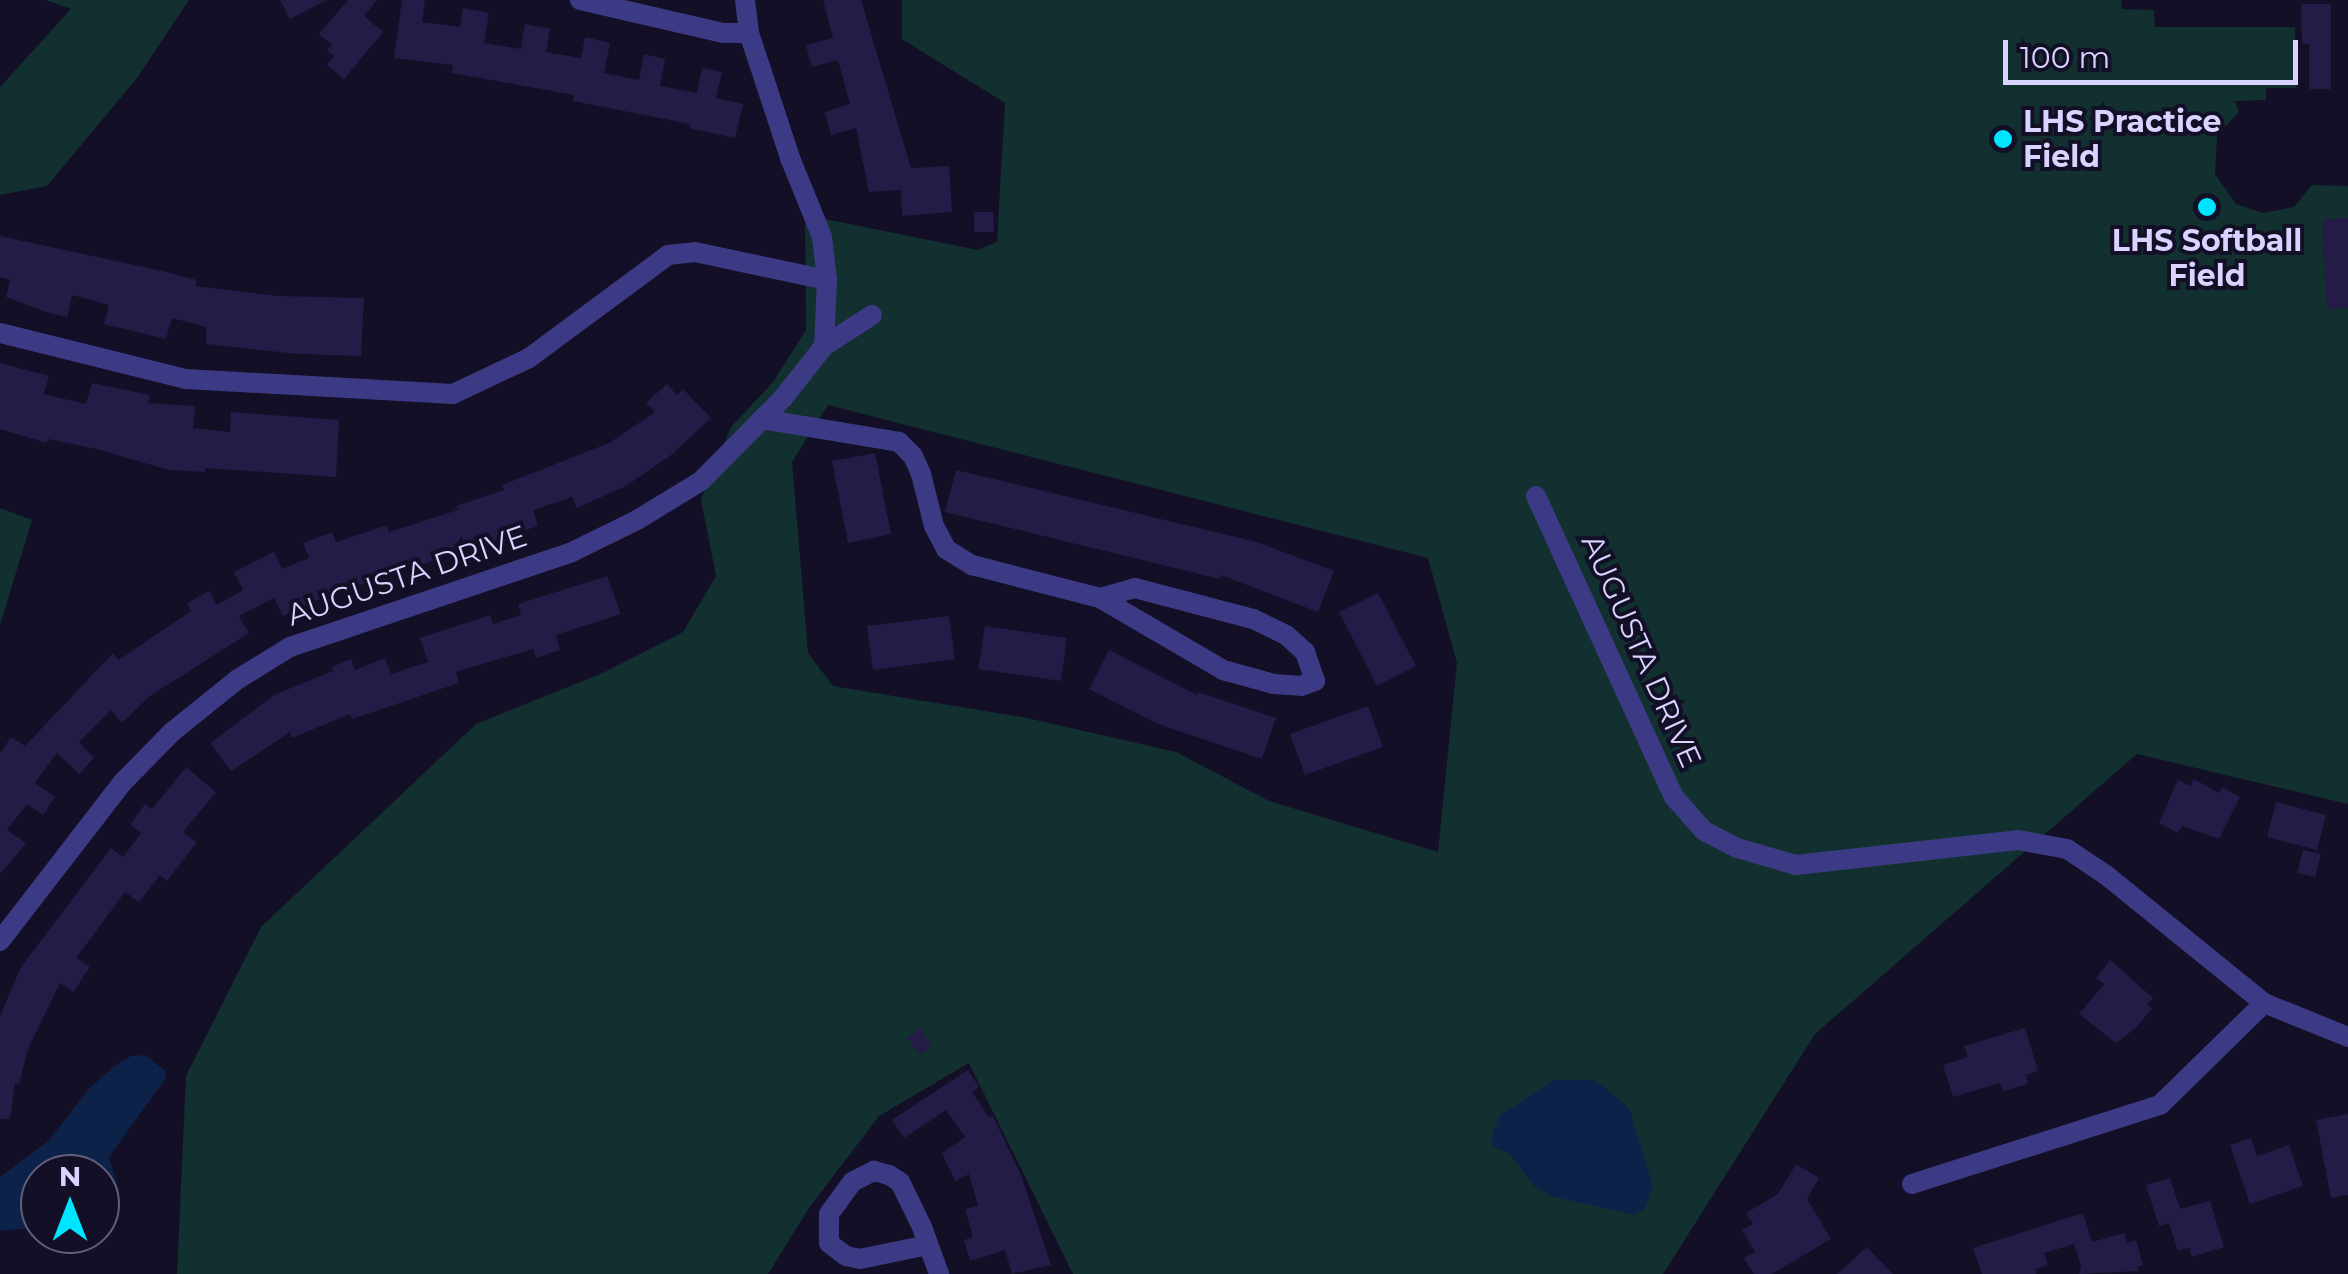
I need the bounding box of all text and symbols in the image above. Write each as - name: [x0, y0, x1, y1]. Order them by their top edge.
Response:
- scale bar: [2008, 20, 2303, 82]
- text: 100 m: [2020, 39, 2110, 76]
- place label: LHS Practice Field: [2023, 104, 2222, 174]
- marker: LHS Practice Field: [1992, 128, 2014, 150]
- marker: LHS Softball Field: [2196, 196, 2218, 218]
- place label: LHS Softball Field: [2112, 223, 2302, 294]
- street label: AUGUSTA DRIVE: [282, 518, 532, 634]
- street label: AUGUSTA DRIVE: [1573, 529, 1709, 773]
- north arrow: [20, 1154, 120, 1254]
- text: N: [59, 1159, 81, 1193]

